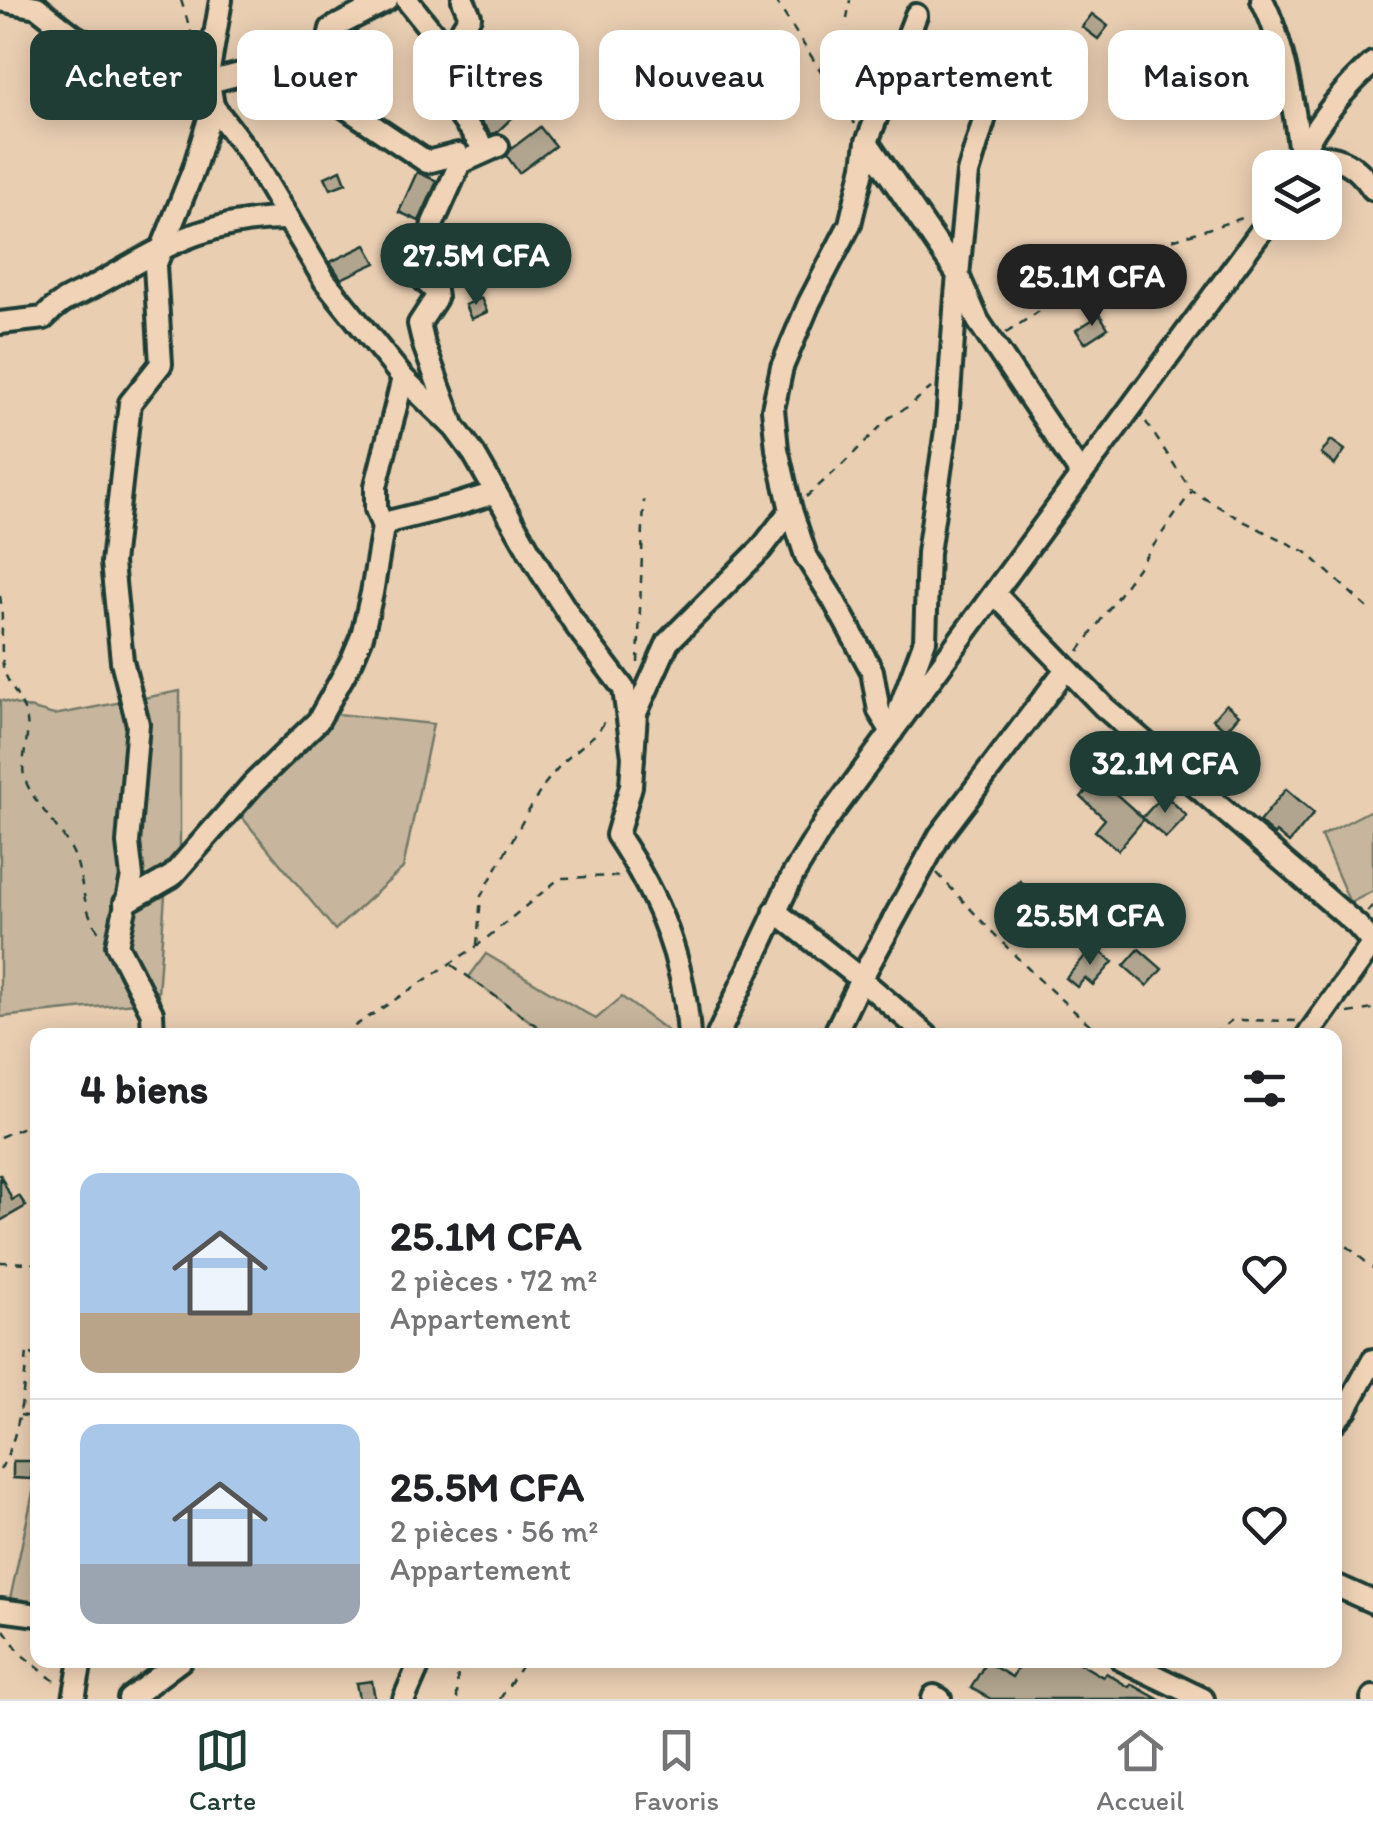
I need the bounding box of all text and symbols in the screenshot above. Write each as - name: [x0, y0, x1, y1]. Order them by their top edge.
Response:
- chip: Acheter: [30, 30, 217, 120]
- chip: Louer: [237, 30, 393, 120]
- chip: Filtres: [413, 30, 579, 120]
- chip: Nouveau: [599, 30, 800, 120]
- chip: Appartement: [820, 30, 1088, 120]
- chip: Maison: [1108, 30, 1285, 120]
- map controls: [1252, 150, 1342, 240]
- button: layers: [1252, 150, 1342, 240]
- pin: 27.5M CFA: [362, 223, 590, 308]
- text: 27.5M CFA: [402, 236, 550, 274]
- pin: 25.1M CFA: [978, 244, 1206, 329]
- text: 25.1M CFA: [1019, 257, 1165, 295]
- pin: 32.1M CFA: [1051, 731, 1279, 816]
- text: 32.1M CFA: [1092, 744, 1238, 782]
- pin: 25.5M CFA: [976, 883, 1204, 968]
- text: 25.5M CFA: [1016, 896, 1164, 934]
- icon: filters: [1237, 1061, 1292, 1116]
- text: 4 biens: [80, 1063, 209, 1114]
- text: 25.1M CFA: [390, 1210, 582, 1261]
- icon: home: [160, 1213, 280, 1333]
- icon: heart: [1237, 1246, 1292, 1301]
- text: 2 pièces · 72 m²: [390, 1261, 597, 1299]
- text: Appartement: [390, 1299, 571, 1337]
- text: 25.5M CFA: [390, 1461, 584, 1512]
- icon: home: [160, 1464, 280, 1584]
- icon: heart: [1237, 1497, 1292, 1552]
- text: 2 pièces · 56 m²: [390, 1512, 598, 1550]
- text: Appartement: [390, 1550, 571, 1588]
- tab: Carte: [189, 1723, 256, 1817]
- tab: Favoris: [634, 1723, 719, 1817]
- tab: Accueil: [1097, 1723, 1184, 1817]

